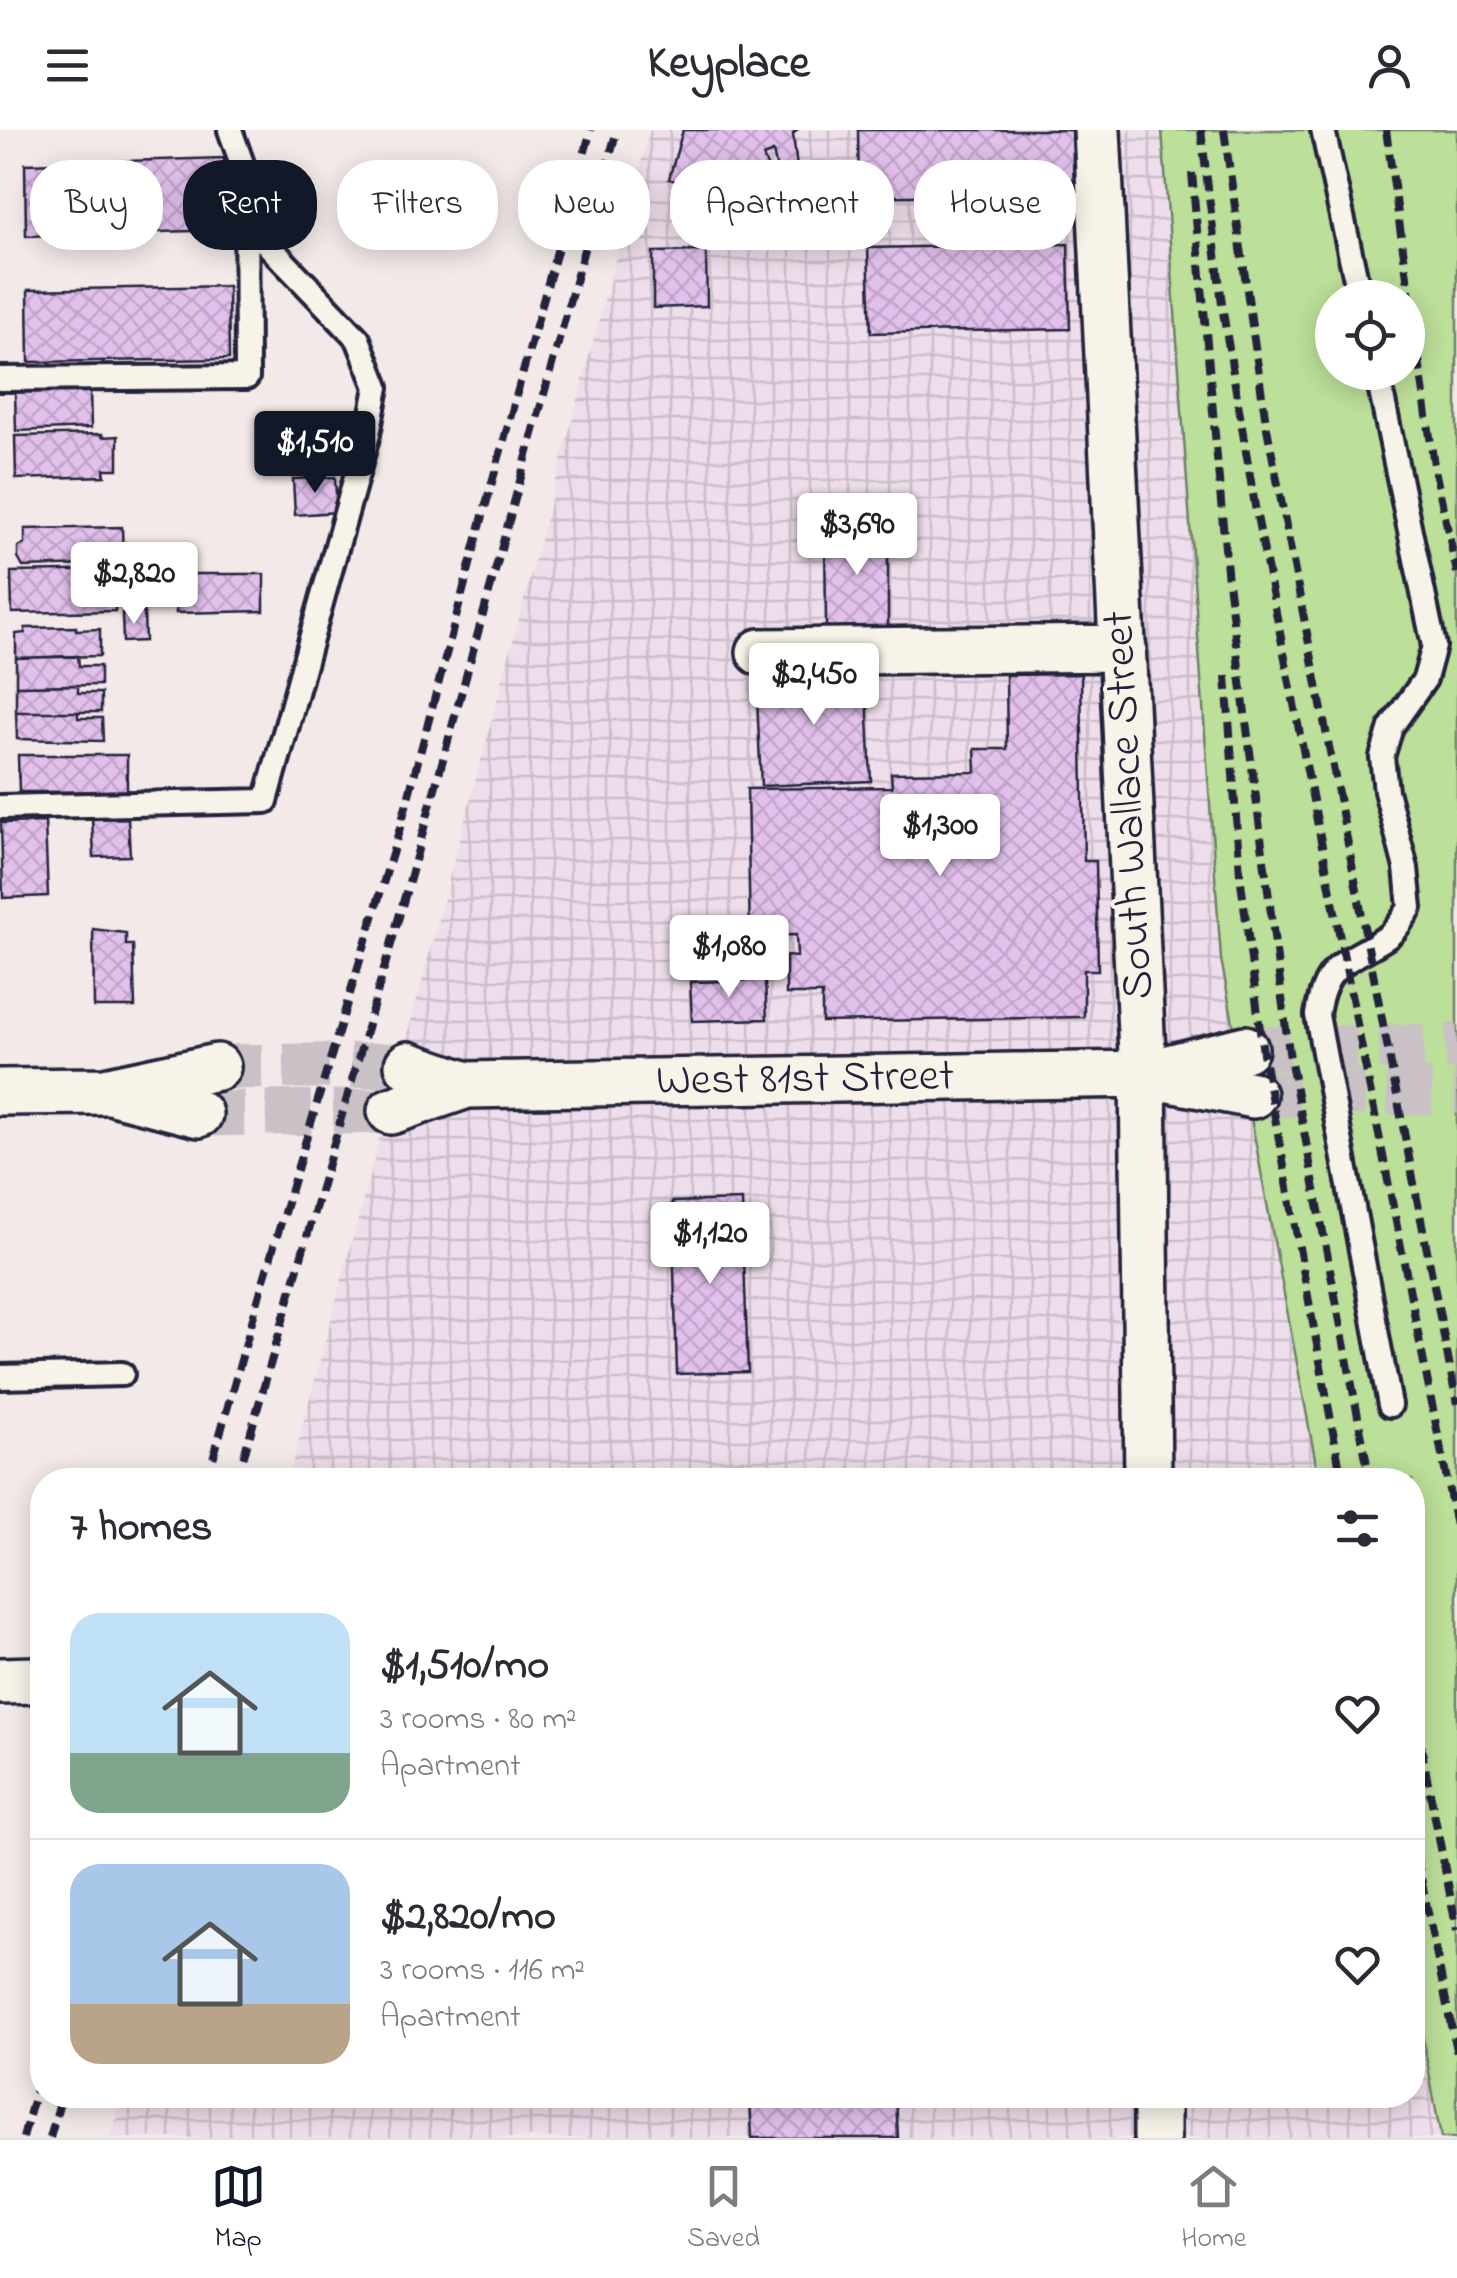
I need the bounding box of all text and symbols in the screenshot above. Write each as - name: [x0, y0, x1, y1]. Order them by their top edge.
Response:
- text: Keyplace: [647, 32, 810, 98]
- icon: menu: [40, 38, 95, 93]
- icon: person: [1362, 38, 1417, 93]
- chip: Buy: [30, 160, 163, 250]
- chip: Rent: [183, 160, 317, 250]
- chip: Filters: [337, 160, 498, 250]
- chip: New: [518, 160, 650, 250]
- chip: Apartment: [670, 160, 894, 250]
- chip: House: [914, 160, 1076, 250]
- map controls: [1315, 280, 1425, 390]
- button: locate: [1315, 280, 1425, 390]
- pin: $1,510: [234, 411, 396, 496]
- text: $1,510: [276, 420, 354, 467]
- pin: $3,690: [776, 493, 938, 578]
- text: $3,690: [819, 502, 895, 549]
- pin: $2,820: [53, 542, 215, 627]
- text: $2,820: [93, 551, 175, 598]
- street label: South Wallace Street: [1087, 609, 1173, 1001]
- pin: $2,450: [733, 643, 895, 728]
- text: $2,450: [771, 652, 857, 699]
- pin: $1,300: [859, 794, 1021, 879]
- text: $1,300: [902, 803, 978, 850]
- pin: $1,080: [648, 915, 810, 1000]
- text: $1,080: [692, 924, 766, 971]
- street label: West 81st Street: [655, 1044, 955, 1116]
- pin: $1,120: [629, 1202, 791, 1287]
- text: $1,120: [673, 1211, 747, 1258]
- text: 7 homes: [70, 1498, 212, 1559]
- icon: filters: [1330, 1501, 1385, 1556]
- text: $1,510/mo: [380, 1636, 549, 1697]
- icon: home: [150, 1653, 270, 1773]
- icon: heart: [1330, 1686, 1385, 1741]
- text: 3 rooms · 80 m²: [380, 1697, 577, 1744]
- text: Apartment: [380, 1744, 521, 1791]
- text: $2,820/mo: [380, 1887, 556, 1948]
- icon: home: [150, 1904, 270, 2024]
- icon: heart: [1330, 1937, 1385, 1992]
- text: 3 rooms · 116 m²: [380, 1948, 585, 1995]
- text: Apartment: [380, 1995, 521, 2042]
- tab: Map: [211, 2159, 266, 2260]
- tab: Saved: [687, 2159, 760, 2260]
- tab: Home: [1181, 2159, 1246, 2260]

